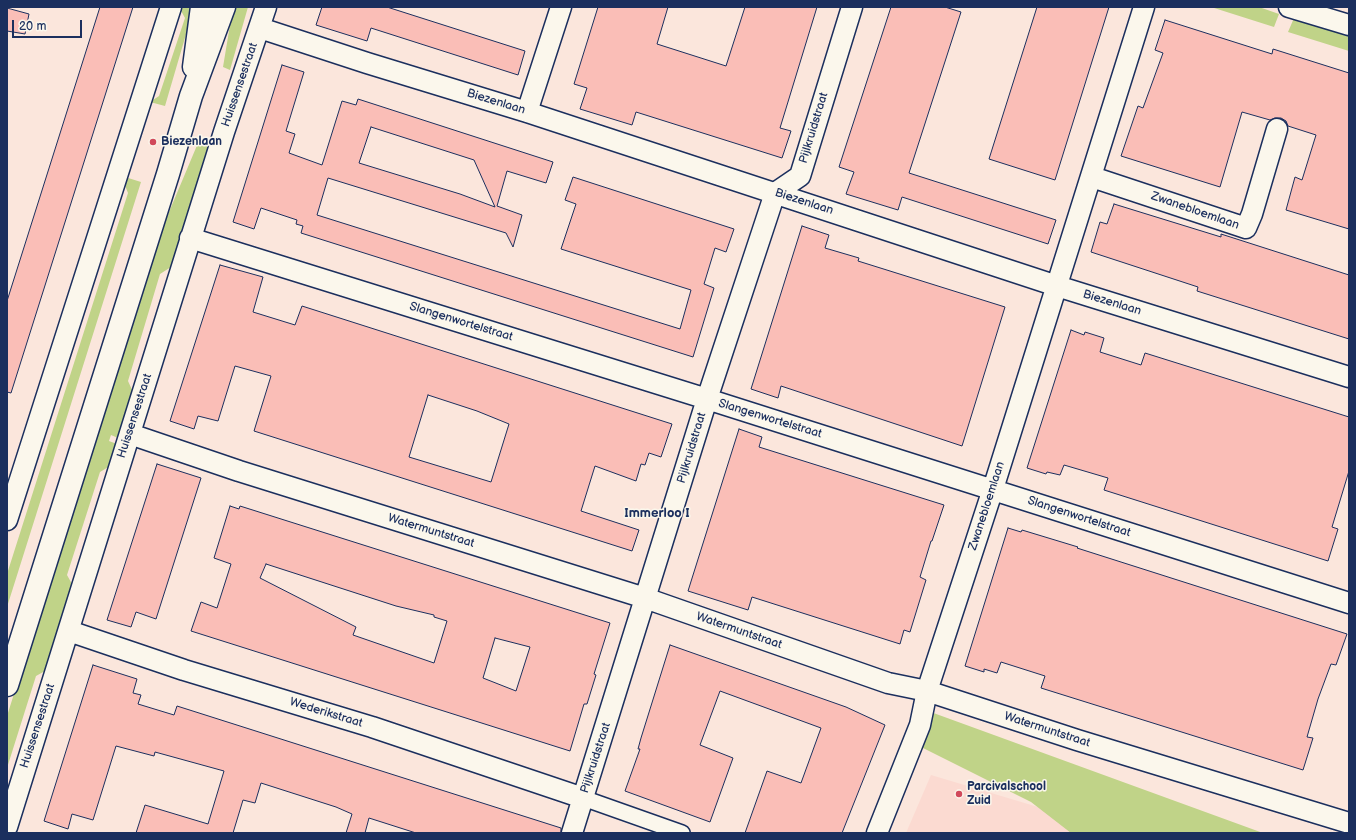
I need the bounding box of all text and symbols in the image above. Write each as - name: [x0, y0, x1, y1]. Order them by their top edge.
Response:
- scale bar: [14, 12, 84, 38]
- text: 20 m: [19, 19, 46, 34]
- street label: Huissensestraat: [219, 41, 261, 129]
- street label: Biezenlaan: [465, 86, 527, 118]
- street label: Pijlkruidstraat: [796, 91, 832, 165]
- place label: Biezenlaan: [161, 135, 222, 149]
- marker: Biezenlaan: [148, 137, 158, 147]
- street label: Biezenlaan: [773, 186, 835, 218]
- street label: Zwanebloemlaan: [1149, 189, 1241, 233]
- street label: Biezenlaan: [1081, 287, 1143, 319]
- street label: Slangenwortelstraat: [407, 299, 515, 345]
- street label: Huissensestraat: [115, 372, 155, 460]
- street label: Slangenwortelstraat: [716, 396, 824, 442]
- street label: Pijlkruidstraat: [674, 411, 710, 485]
- street label: Zwanebloemlaan: [966, 460, 1008, 552]
- street label: Slangenwortelstraat: [1026, 494, 1132, 540]
- district label: Immerloo I: [624, 506, 690, 522]
- street label: Watermuntstraat: [386, 511, 476, 551]
- street label: Watermuntstraat: [694, 610, 784, 652]
- street label: Huissensestraat: [18, 682, 58, 770]
- street label: Wederikstraat: [288, 695, 364, 731]
- street label: Watermuntstraat: [1002, 709, 1092, 751]
- street label: Pijlkruidstraat: [578, 721, 614, 795]
- place label: Parcivalschool Zuid: [967, 780, 1046, 808]
- marker: Parcivalschool Zuid: [954, 789, 964, 799]

